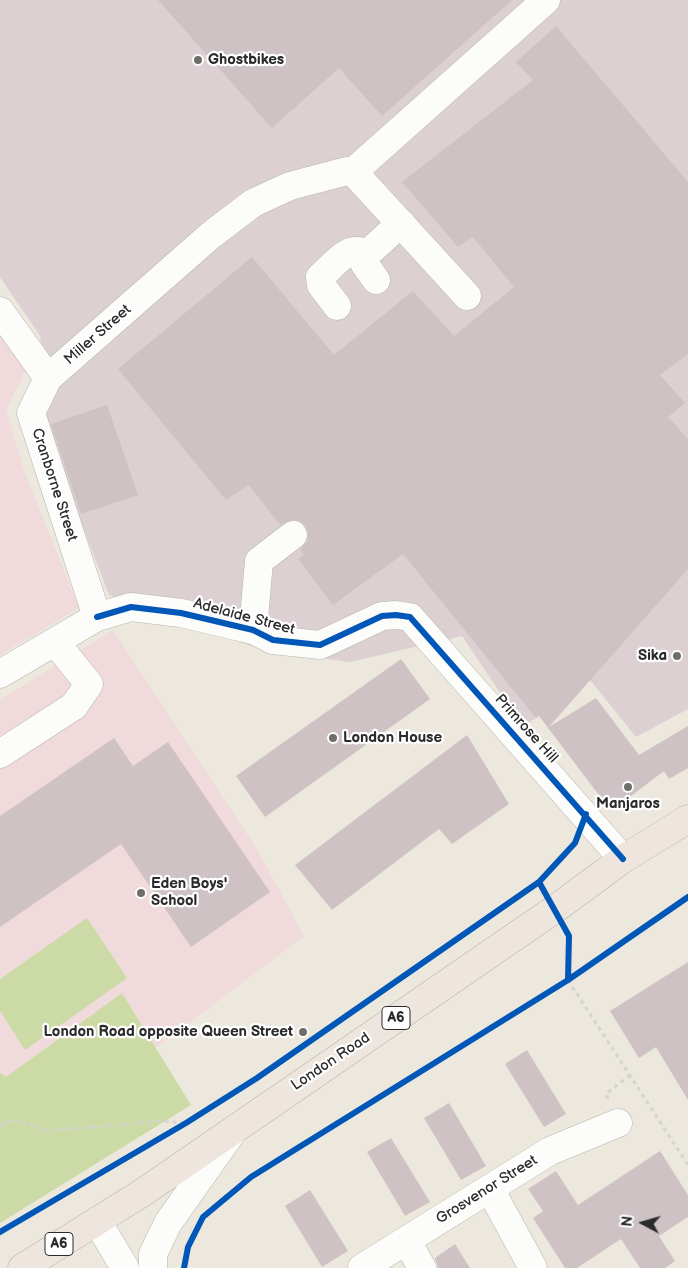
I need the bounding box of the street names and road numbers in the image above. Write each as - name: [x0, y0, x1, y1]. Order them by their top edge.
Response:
- street label: Miller Street: [61, 301, 135, 369]
- street label: Cranborne Street: [27, 426, 81, 544]
- street label: Adelaide Street: [191, 595, 297, 639]
- street label: Primrose Hill: [491, 691, 561, 767]
- road number: A6: [382, 1006, 410, 1030]
- street label: London Road: [288, 1029, 374, 1095]
- street label: Grosvenor Street: [433, 1152, 541, 1228]
- road number: A6: [45, 1232, 73, 1256]

